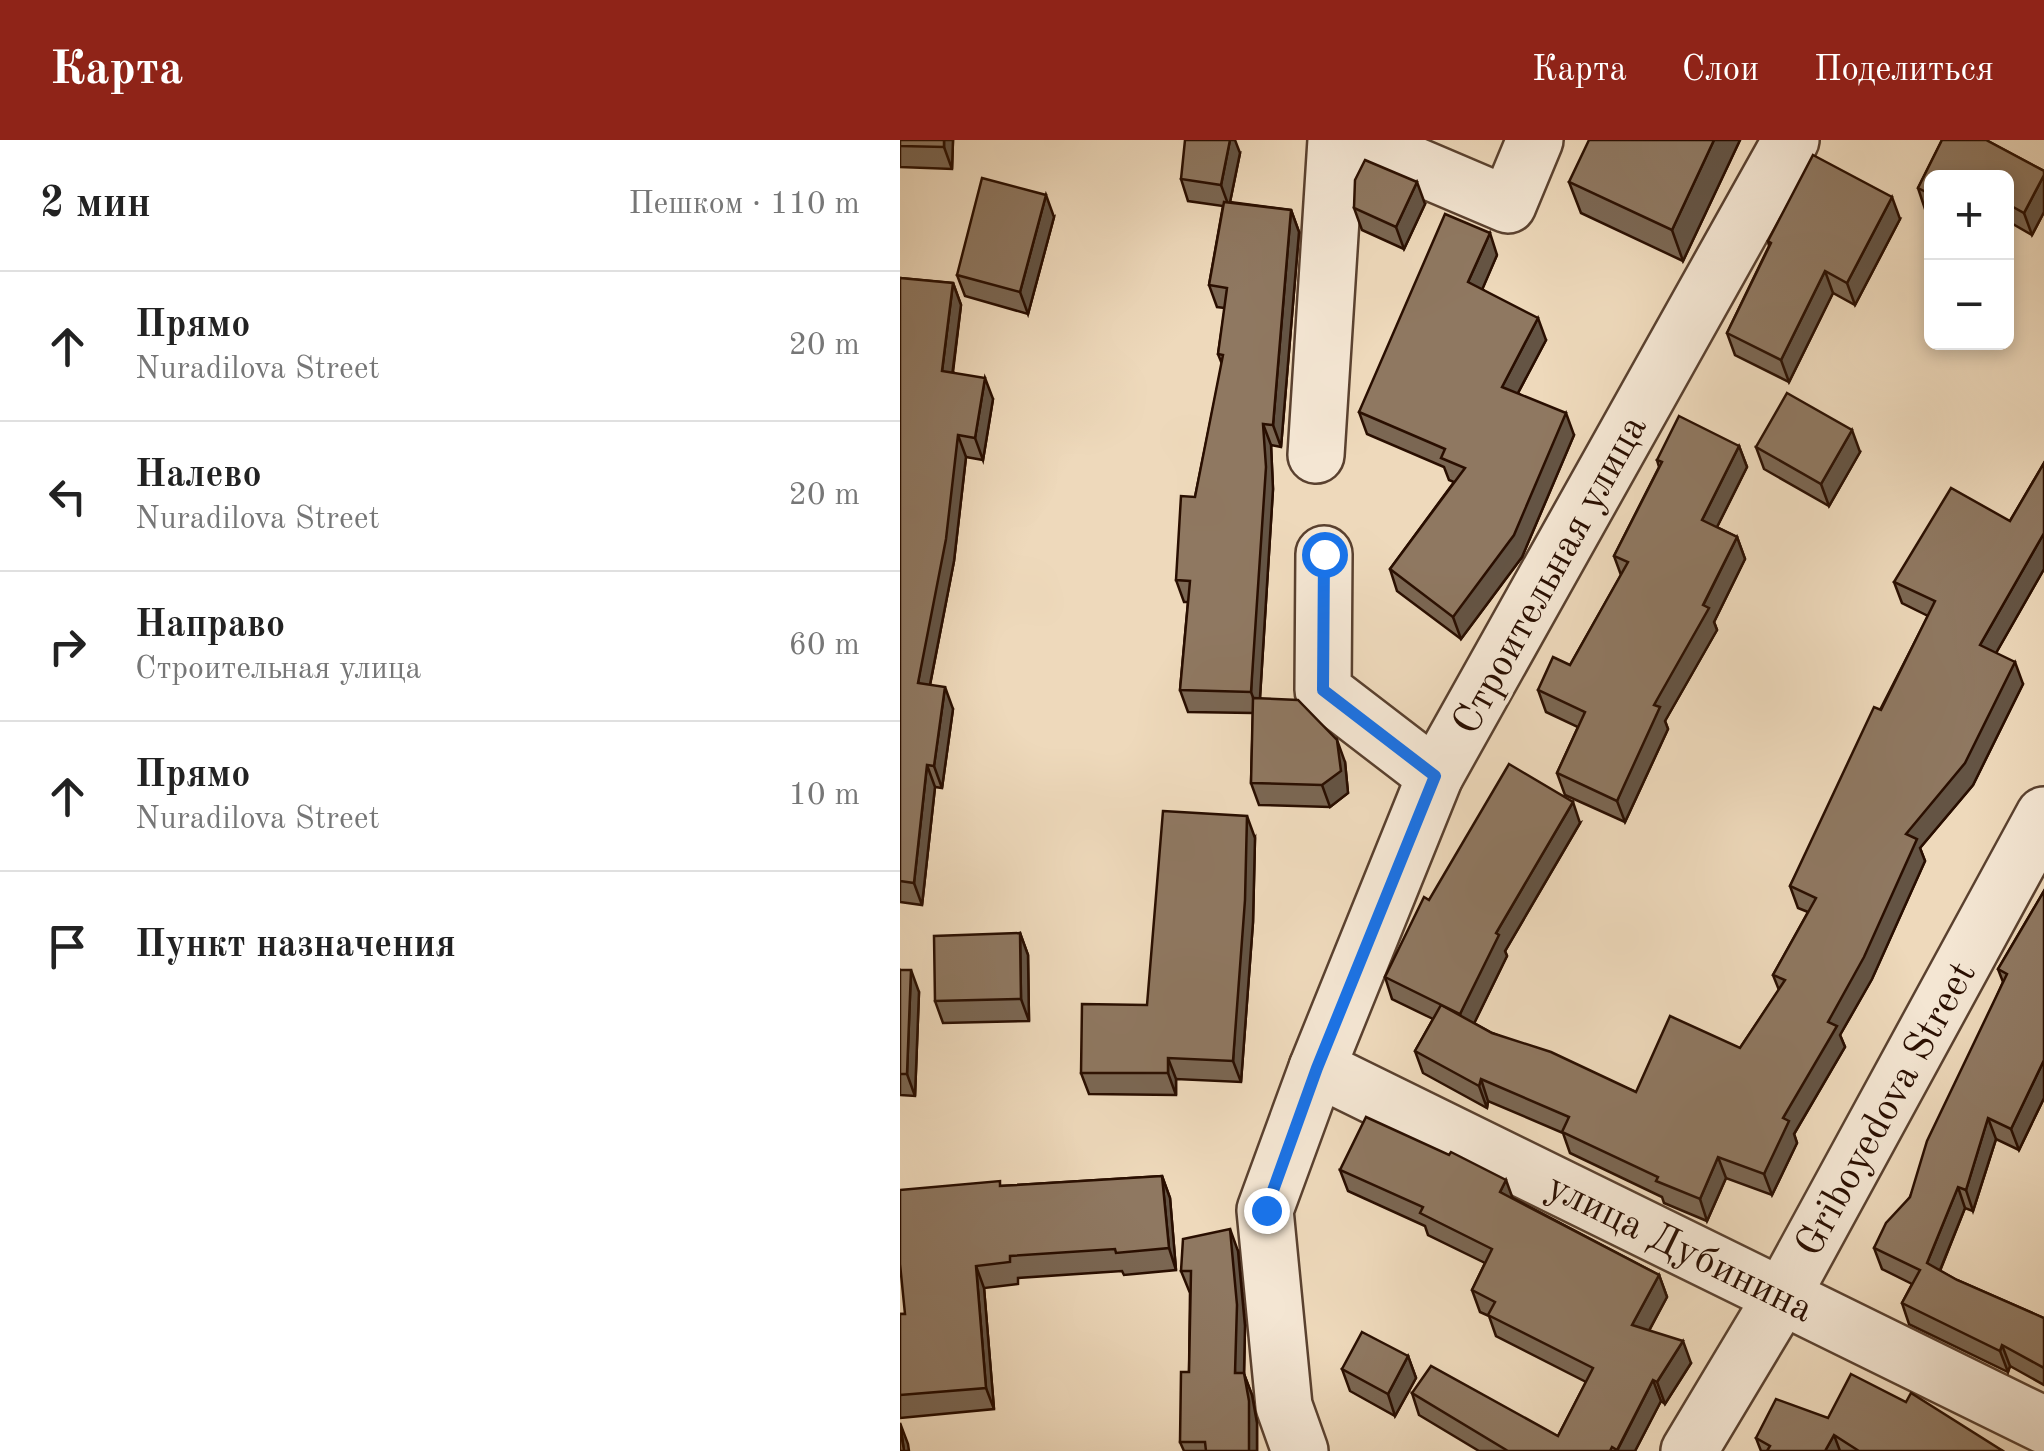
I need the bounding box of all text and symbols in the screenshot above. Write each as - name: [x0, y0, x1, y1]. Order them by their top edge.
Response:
- text: Карта: [50, 46, 183, 94]
- text: Карта: [1532, 53, 1627, 88]
- text: Слои: [1682, 53, 1759, 88]
- text: Поделиться: [1814, 53, 1994, 88]
- map controls: [1924, 170, 2014, 350]
- button: +: [1924, 170, 2014, 260]
- text: 2 мин: [40, 184, 151, 226]
- text: Пешком · 110 m: [628, 189, 860, 221]
- button: −: [1924, 260, 2014, 350]
- text: Прямо: [135, 307, 250, 345]
- icon: ahead: [40, 319, 95, 374]
- text: 20 m: [789, 330, 860, 362]
- text: Nuradilova Street: [135, 354, 380, 386]
- street label: Строительная улица: [1447, 410, 1656, 742]
- text: Налево: [135, 457, 262, 495]
- icon: left: [40, 469, 95, 524]
- text: 20 m: [789, 480, 860, 512]
- text: Nuradilova Street: [135, 504, 380, 536]
- route start: [1302, 532, 1348, 578]
- text: Направо: [135, 607, 285, 645]
- icon: right: [40, 619, 95, 674]
- text: 60 m: [789, 630, 860, 662]
- text: Строительная улица: [135, 654, 421, 686]
- text: Прямо: [135, 757, 250, 795]
- icon: ahead: [40, 769, 95, 824]
- text: 10 m: [789, 780, 860, 812]
- text: Nuradilova Street: [135, 804, 380, 836]
- icon: arrive: [40, 919, 95, 974]
- text: Пункт назначения: [135, 927, 456, 965]
- street label: Griboyedova Street: [1790, 956, 1985, 1264]
- street label: улица Дубинина: [1540, 1168, 1819, 1331]
- route end: [1244, 1188, 1290, 1234]

